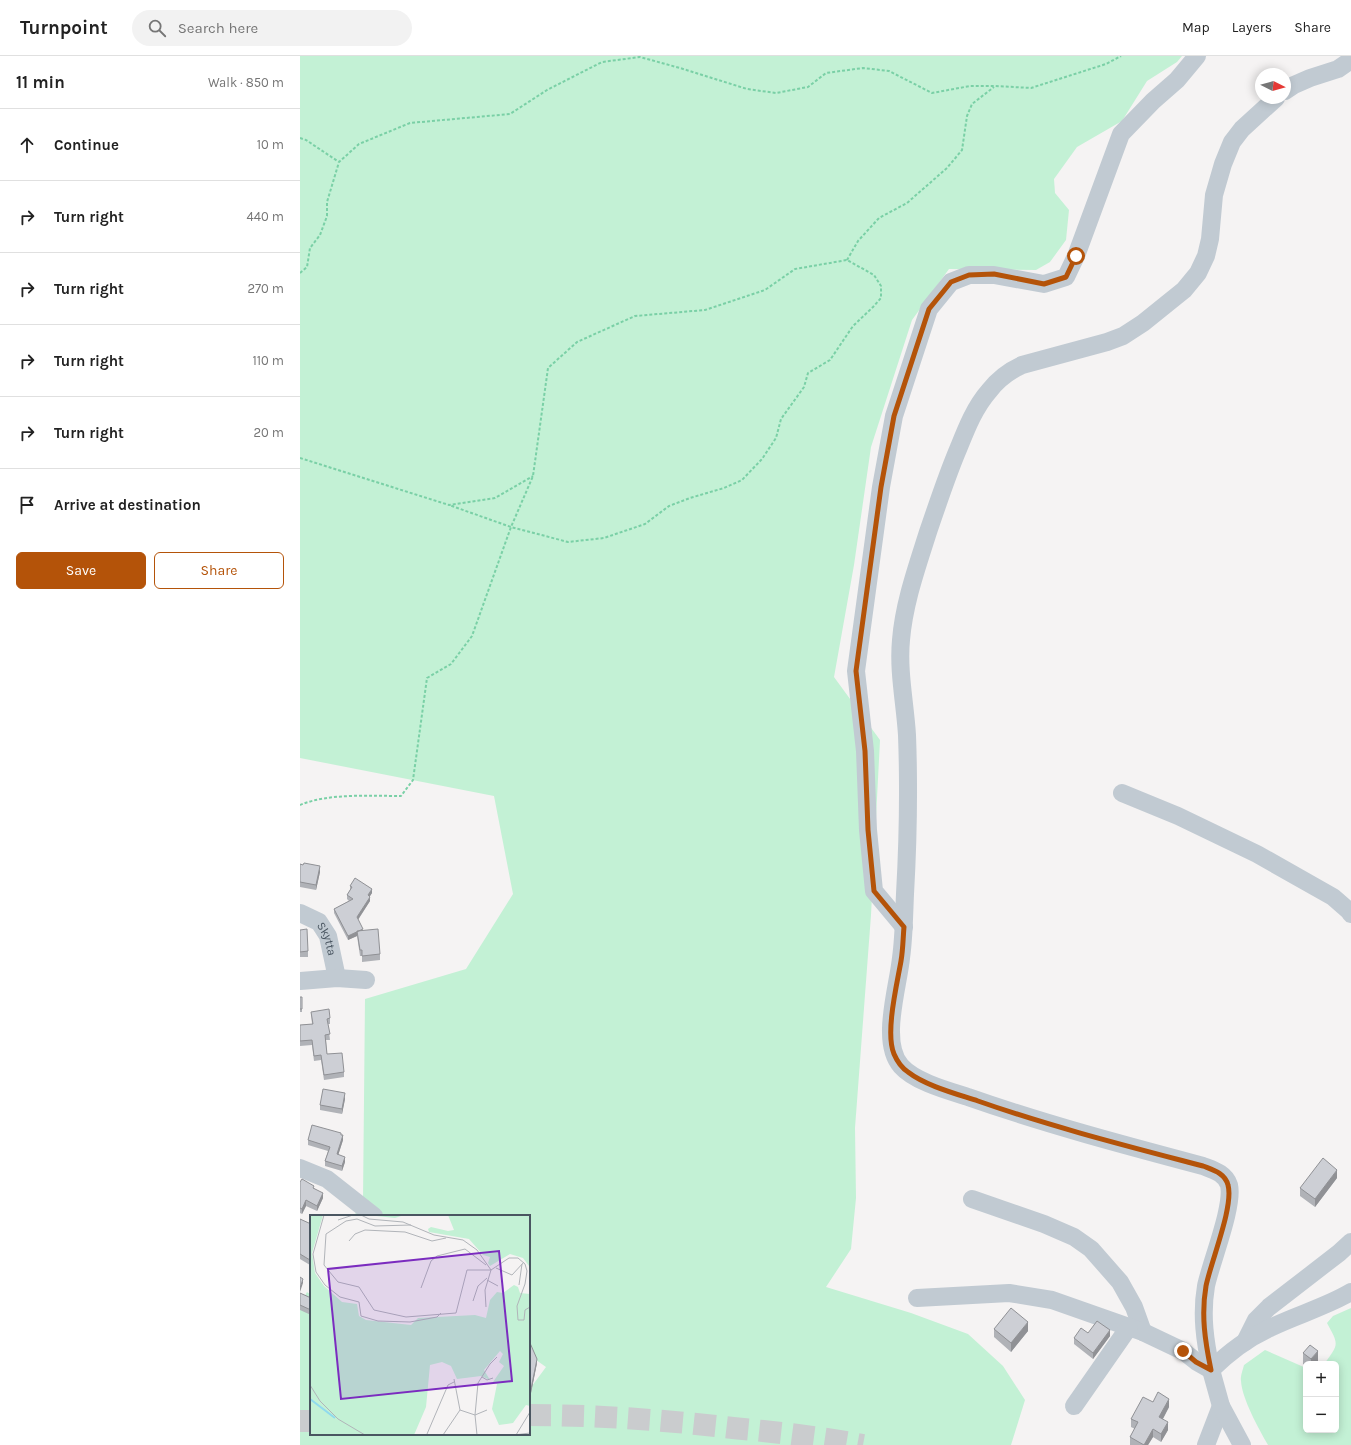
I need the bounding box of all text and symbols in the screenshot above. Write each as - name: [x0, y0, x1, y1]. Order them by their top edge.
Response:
- search box: [132, 10, 412, 46]
- text: Turnpoint: [20, 17, 108, 39]
- icon: search: [146, 17, 168, 39]
- text: Search here: [178, 19, 258, 37]
- text: Map: [1182, 19, 1210, 36]
- text: Layers: [1232, 19, 1272, 36]
- text: Share: [1294, 19, 1331, 36]
- north arrow: [1255, 68, 1291, 104]
- text: 11 min: [16, 72, 65, 92]
- text: Walk · 850 m: [208, 75, 284, 90]
- icon: ahead: [16, 134, 38, 156]
- text: Continue: [54, 136, 119, 154]
- text: 10 m: [257, 137, 284, 152]
- icon: right: [16, 206, 38, 228]
- text: Turn right: [54, 208, 124, 226]
- text: 440 m: [247, 209, 284, 224]
- route start: [1067, 247, 1085, 265]
- icon: right: [16, 278, 38, 300]
- text: Turn right: [54, 280, 124, 298]
- text: 270 m: [247, 281, 284, 296]
- icon: right: [16, 350, 38, 372]
- text: Turn right: [54, 352, 124, 370]
- text: 110 m: [252, 353, 284, 368]
- icon: right: [16, 422, 38, 444]
- text: Turn right: [54, 424, 124, 442]
- text: 20 m: [254, 425, 284, 440]
- icon: arrive: [16, 494, 38, 516]
- text: Arrive at destination: [54, 496, 201, 514]
- button: Save: [16, 552, 146, 589]
- button: Share: [154, 552, 284, 589]
- street label: Skytta: [314, 919, 339, 957]
- inset map: [310, 1215, 530, 1435]
- route end: [1174, 1342, 1192, 1360]
- map controls: [1303, 1361, 1339, 1433]
- button: +: [1303, 1361, 1339, 1397]
- button: −: [1303, 1397, 1339, 1433]

